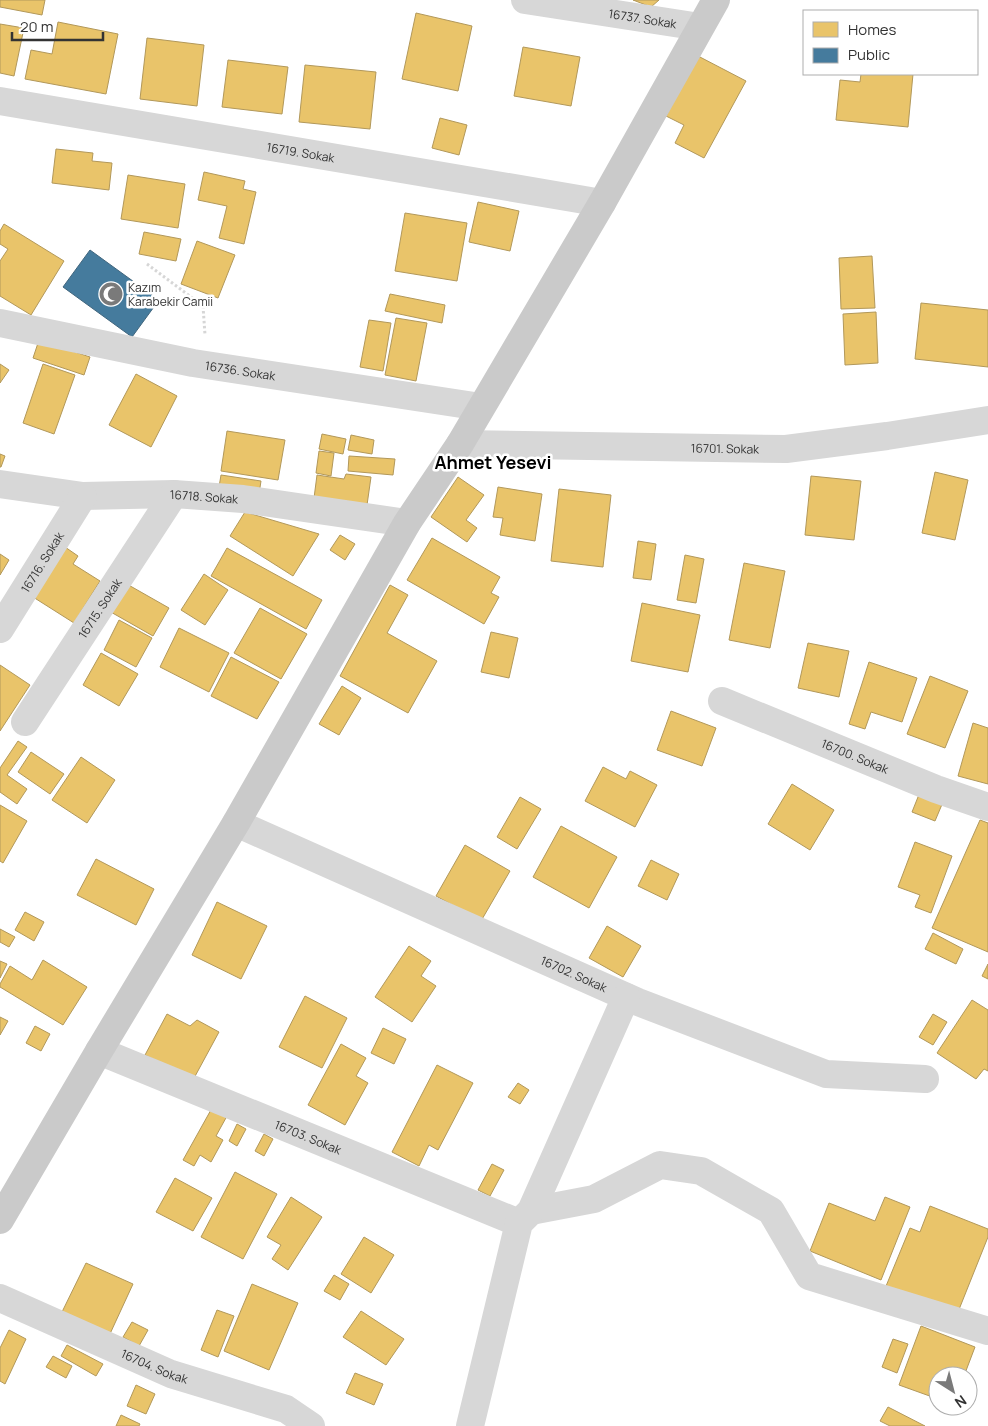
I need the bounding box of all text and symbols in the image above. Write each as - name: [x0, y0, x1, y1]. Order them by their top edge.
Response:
- street label: 16737. Sokak: [607, 5, 679, 32]
- scale bar: [12, 10, 104, 42]
- legend: [803, 10, 978, 75]
- text: 20 m: [20, 16, 53, 37]
- text: Homes: [848, 19, 897, 40]
- text: Public: [848, 44, 890, 65]
- street label: 16719. Sokak: [265, 138, 337, 166]
- place label: Kazım Karabekir Camii: [128, 279, 213, 310]
- mosque icon: Kazım Karabekir Camii: [98, 281, 124, 307]
- street label: 16736. Sokak: [204, 356, 278, 384]
- street label: 16701. Sokak: [691, 439, 760, 457]
- district label: Ahmet Yesevi: [434, 450, 552, 474]
- street label: 16718. Sokak: [170, 485, 240, 507]
- street label: 16716. Sokak: [16, 527, 68, 596]
- street label: 16715. Sokak: [74, 574, 126, 641]
- street label: 16700. Sokak: [819, 734, 892, 778]
- street label: 16702. Sokak: [538, 951, 611, 996]
- street label: 16703. Sokak: [272, 1115, 345, 1158]
- street label: 16704. Sokak: [119, 1344, 191, 1387]
- north arrow: [928, 1366, 978, 1416]
- text: N: [951, 1391, 971, 1413]

